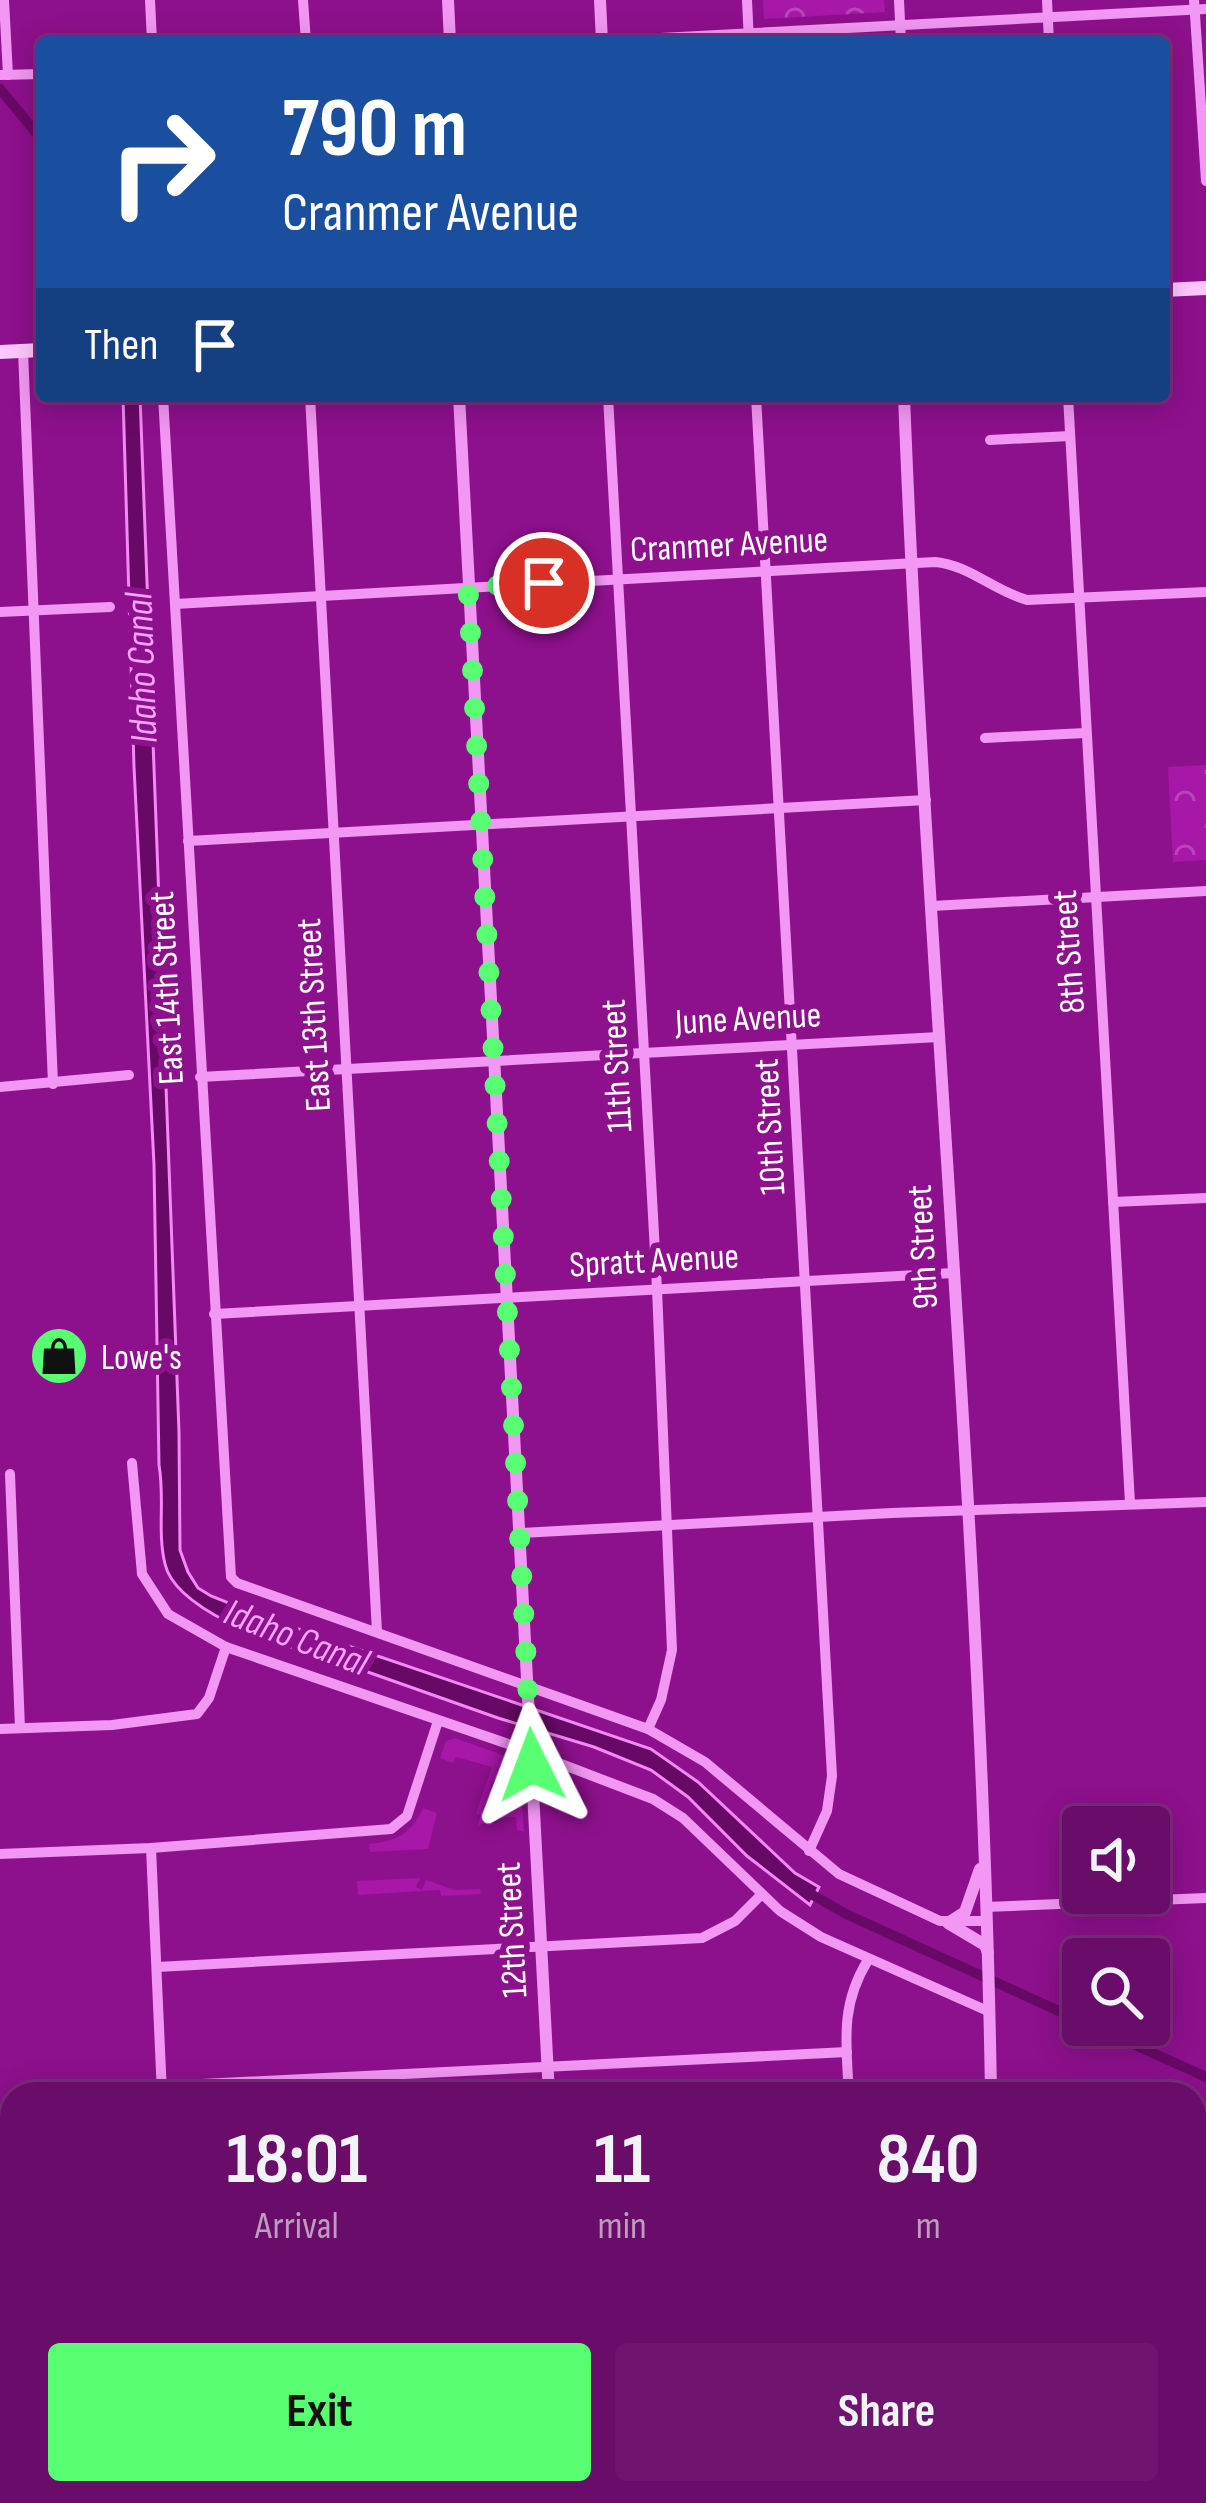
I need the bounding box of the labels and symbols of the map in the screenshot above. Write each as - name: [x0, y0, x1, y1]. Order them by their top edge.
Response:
- street label: Cranmer Avenue: [629, 519, 829, 572]
- pin: [493, 532, 595, 634]
- water label: Idaho Canal: [116, 591, 169, 744]
- street label: 8th Street: [1044, 889, 1095, 1015]
- street label: East 14th Street: [141, 890, 194, 1086]
- street label: East 13th Street: [288, 917, 341, 1113]
- street label: June Avenue: [673, 994, 822, 1045]
- street label: 11th Street: [593, 998, 642, 1133]
- street label: 10th Street: [745, 1057, 796, 1196]
- street label: 9th Street: [899, 1184, 948, 1310]
- street label: Spratt Avenue: [568, 1236, 740, 1287]
- shop icon: Lowe's: [28, 1325, 90, 1387]
- place label: Lowe's: [101, 1337, 182, 1380]
- water label: Idaho Canal: [217, 1589, 376, 1688]
- position arrow: [469, 1702, 595, 1828]
- street label: 12th Street: [487, 1861, 538, 1999]

